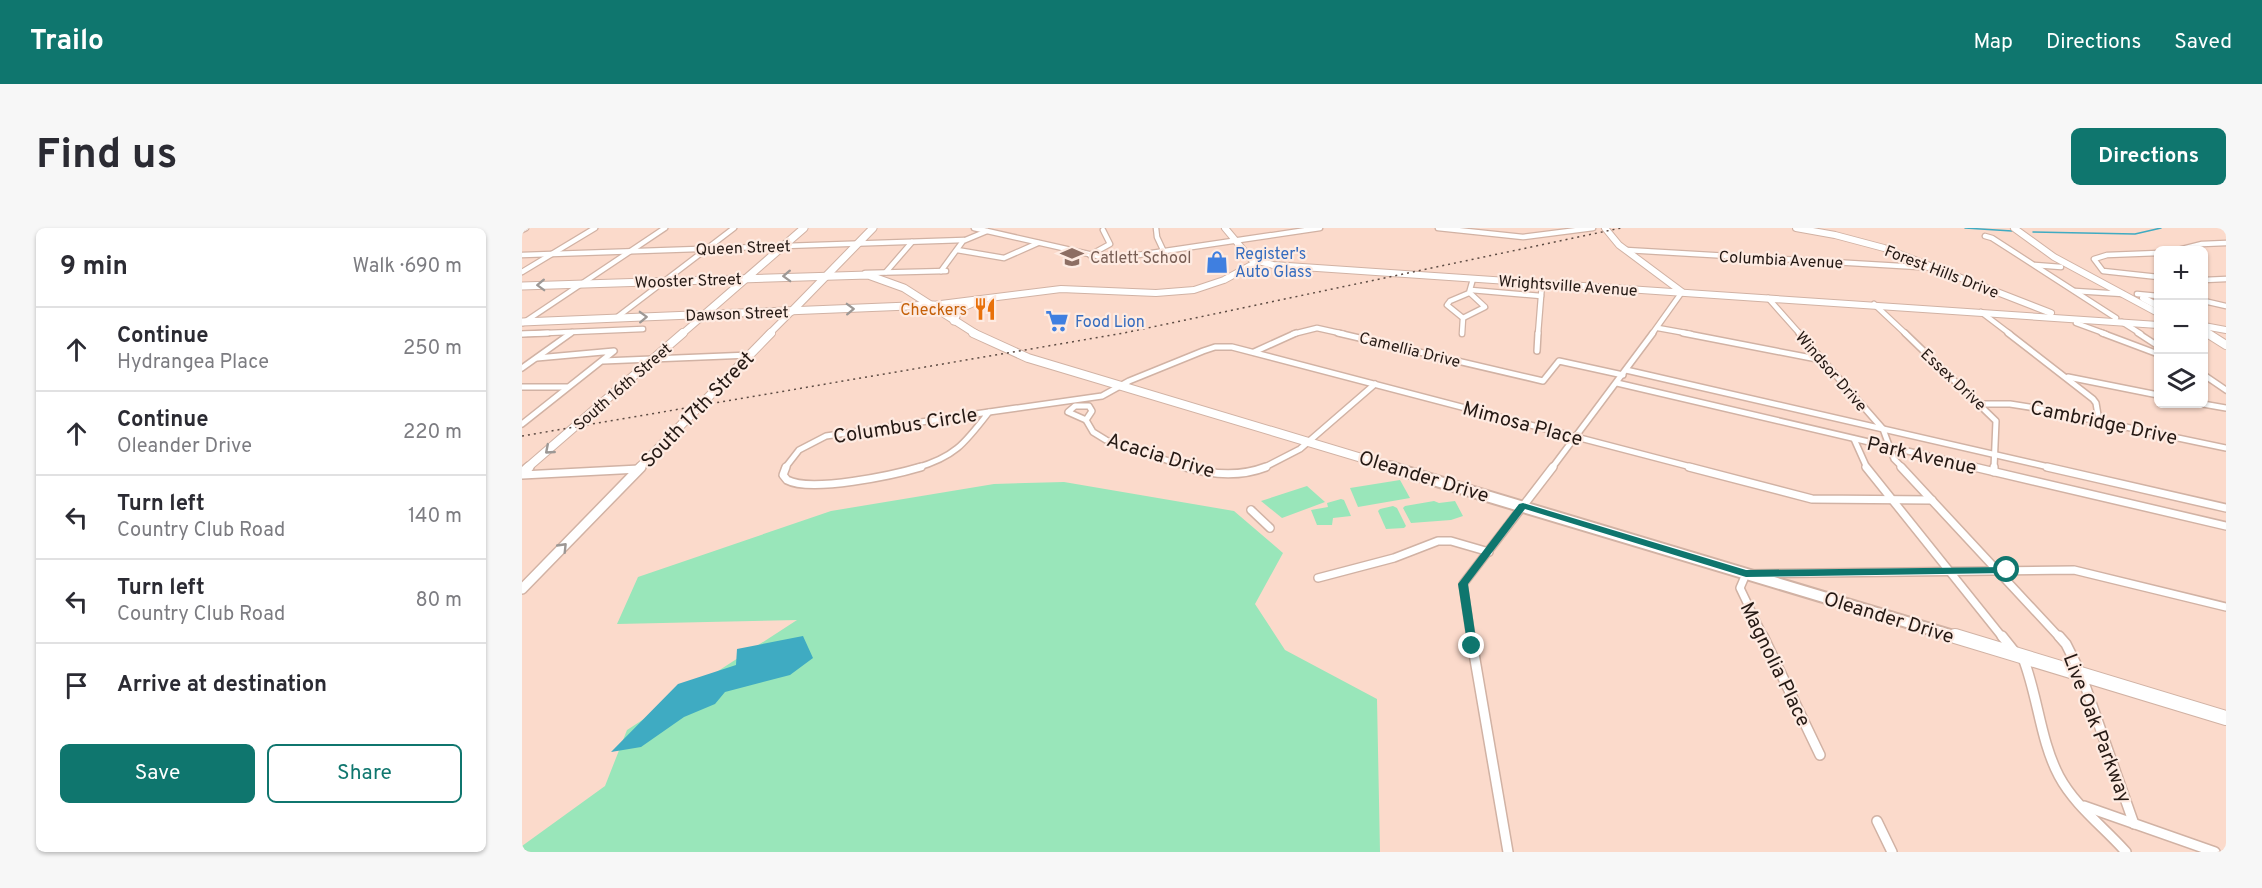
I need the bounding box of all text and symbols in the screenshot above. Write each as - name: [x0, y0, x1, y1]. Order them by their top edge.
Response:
- text: Trailo: [30, 24, 104, 60]
- text: Map: [1973, 29, 2013, 56]
- text: Directions: [2046, 29, 2141, 56]
- text: Saved: [2174, 29, 2232, 56]
- button: Directions: [2071, 128, 2226, 185]
- text: Find us: [36, 130, 177, 183]
- street label: Queen Street: [695, 237, 791, 261]
- street label: Forest Hills Drive: [1881, 242, 2001, 304]
- school or university icon: Catlett School: [1059, 244, 1085, 270]
- place label: Register's Auto Glass: [1235, 245, 1312, 283]
- map controls: [2154, 246, 2208, 408]
- button: +: [2154, 246, 2208, 300]
- street label: Columbia Avenue: [1718, 248, 1843, 274]
- place label: Catlett School: [1090, 249, 1191, 269]
- shop icon: Register's Auto Glass: [1204, 249, 1230, 275]
- text: 9 min: [60, 251, 128, 284]
- text: Walk · 690 m: [352, 254, 462, 280]
- street label: Wooster Street: [634, 270, 742, 294]
- one-way arrow: [783, 270, 792, 282]
- street label: Wrightsville Avenue: [1498, 272, 1638, 302]
- one-way arrow: [537, 279, 546, 292]
- restaurant icon: Checkers: [972, 296, 998, 322]
- button: −: [2154, 300, 2208, 354]
- place label: Checkers: [900, 301, 967, 321]
- street label: Dawson Street: [685, 303, 789, 327]
- one-way arrow: [845, 303, 854, 316]
- supermarket icon: Food Lion: [1044, 308, 1070, 334]
- one-way arrow: [639, 311, 648, 323]
- place label: Food Lion: [1075, 313, 1145, 333]
- text: Continue: [117, 323, 208, 350]
- street label: Windsor Drive: [1790, 328, 1871, 417]
- street label: Camellia Drive: [1357, 329, 1462, 373]
- icon: ahead: [60, 333, 93, 366]
- text: 250 m: [403, 336, 462, 362]
- street label: South 16th Street: [570, 339, 677, 436]
- street label: Essex Drive: [1916, 345, 1990, 416]
- street label: South 17th Street: [636, 346, 761, 474]
- text: Hydrangea Place: [117, 350, 269, 376]
- button: layers: [2154, 354, 2208, 408]
- street label: Mimosa Place: [1460, 396, 1585, 453]
- street label: Cambridge Drive: [2028, 396, 2180, 452]
- street label: Columbus Circle: [831, 403, 979, 451]
- text: Continue: [117, 407, 208, 434]
- icon: ahead: [60, 417, 93, 450]
- text: 220 m: [403, 420, 462, 446]
- street label: Acacia Drive: [1103, 428, 1218, 486]
- street label: Park Avenue: [1864, 432, 1979, 482]
- text: Oleander Drive: [117, 434, 252, 460]
- one-way arrow: [545, 443, 556, 454]
- street label: Oleander Drive: [1355, 446, 1492, 510]
- text: Turn left: [117, 491, 205, 518]
- icon: left: [60, 501, 93, 534]
- text: 140 m: [408, 504, 462, 530]
- text: Country Club Road: [117, 518, 285, 544]
- one-way arrow: [555, 544, 566, 555]
- route start: [1993, 556, 2019, 582]
- text: Turn left: [117, 575, 205, 602]
- icon: left: [60, 585, 93, 618]
- street label: Oleander Drive: [1820, 587, 1957, 651]
- text: 80 m: [416, 588, 462, 614]
- street label: Magnolia Place: [1733, 598, 1816, 731]
- text: Country Club Road: [117, 602, 285, 628]
- route end: [1458, 632, 1484, 658]
- street label: Live Oak Parkway: [2056, 650, 2137, 807]
- icon: arrive: [60, 669, 93, 702]
- text: Arrive at destination: [117, 672, 327, 699]
- button: Save: [60, 744, 255, 803]
- button: Share: [267, 744, 462, 803]

